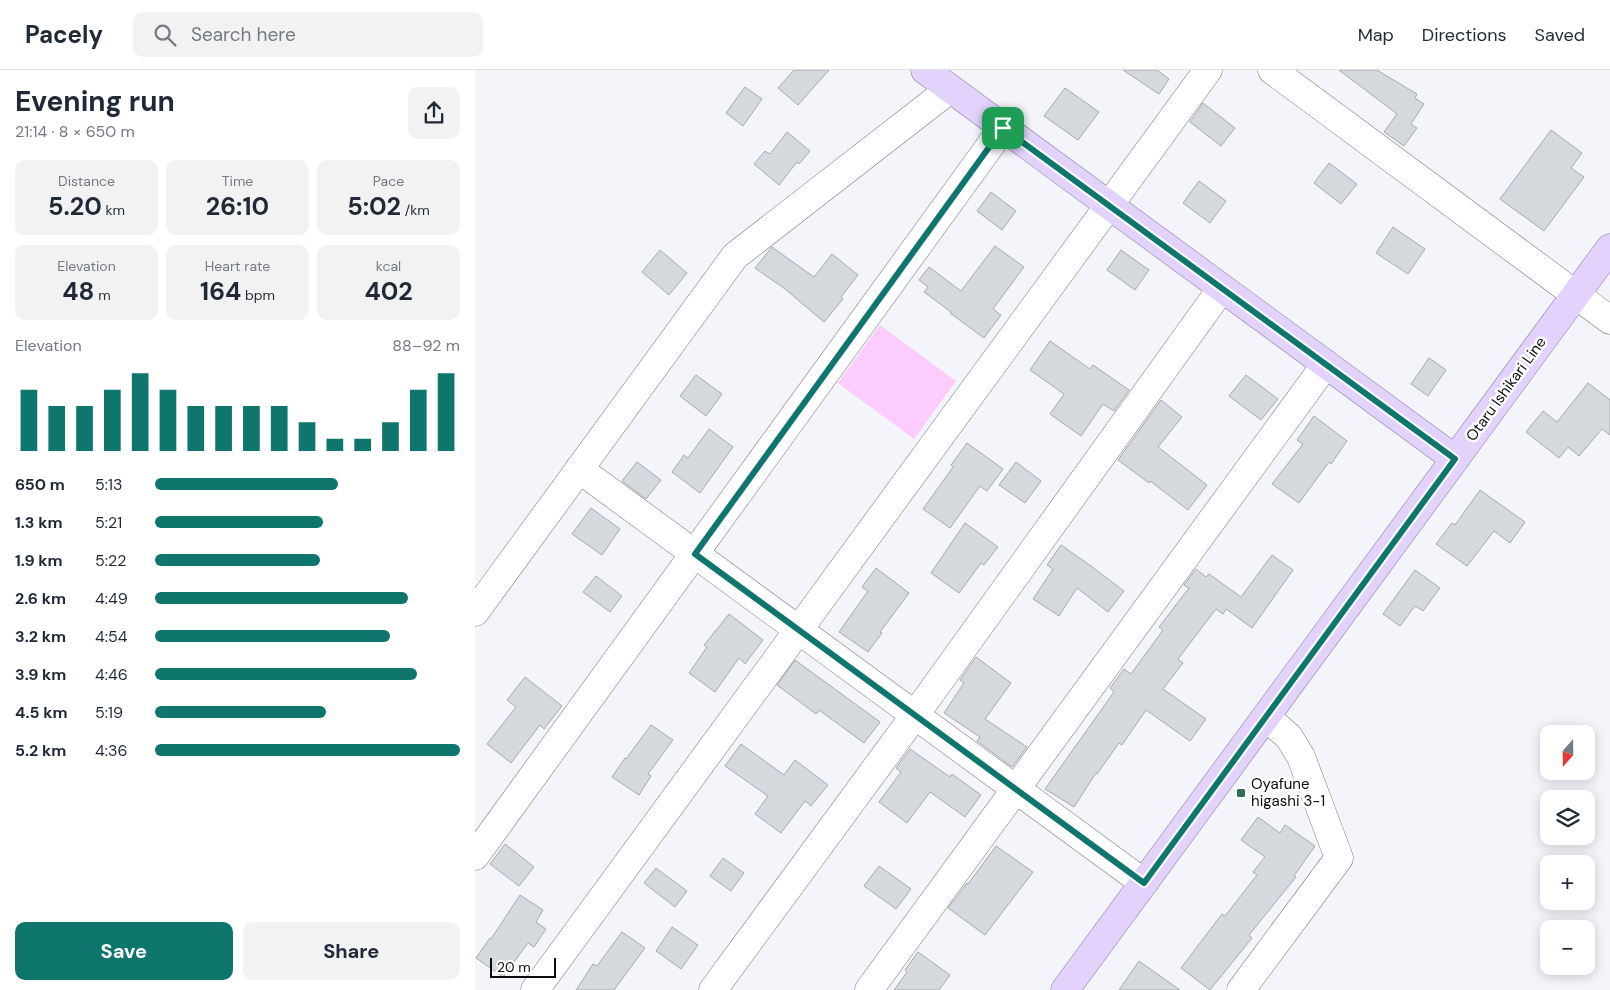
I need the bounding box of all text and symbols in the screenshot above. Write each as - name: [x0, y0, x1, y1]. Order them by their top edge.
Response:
- search box: [133, 12, 483, 57]
- text: Pacely: [25, 19, 103, 50]
- icon: search: [151, 21, 179, 49]
- text: Search here: [191, 22, 296, 47]
- text: Map: [1358, 23, 1394, 47]
- text: Directions: [1422, 23, 1507, 47]
- text: Saved: [1535, 23, 1585, 47]
- text: Evening run: [15, 83, 175, 120]
- button: share: [408, 87, 460, 139]
- pin: [982, 107, 1024, 149]
- icon: arrive: [989, 114, 1017, 142]
- text: 21:14 · 8 × 650 m: [15, 121, 135, 142]
- text: Distance: [58, 172, 115, 190]
- text: Time: [222, 172, 253, 190]
- text: Pace: [373, 172, 404, 190]
- text: 5.20: [48, 190, 102, 223]
- text: 26:10: [206, 190, 269, 223]
- text: 5:02: [347, 190, 401, 223]
- text: km: [102, 201, 125, 219]
- text: /km: [401, 201, 430, 219]
- text: Elevation: [57, 257, 116, 275]
- text: Heart rate: [205, 257, 270, 275]
- text: kcal: [376, 257, 401, 275]
- text: 48: [62, 275, 94, 308]
- text: 164: [200, 275, 241, 308]
- text: 402: [364, 275, 413, 308]
- text: m: [94, 286, 111, 304]
- text: bpm: [241, 286, 275, 304]
- street label: Otaru Ishikari Line: [1461, 333, 1551, 445]
- text: Elevation: [15, 335, 82, 356]
- text: 88–92 m: [392, 335, 460, 356]
- text: 650 m: [15, 474, 65, 495]
- text: 5:13: [95, 474, 122, 495]
- text: 1.3 km: [15, 512, 63, 533]
- text: 5:21: [95, 512, 122, 533]
- text: 1.9 km: [15, 550, 63, 571]
- text: 5:22: [95, 550, 126, 571]
- text: 2.6 km: [15, 588, 66, 609]
- text: 4:49: [95, 588, 128, 609]
- text: 3.2 km: [15, 626, 66, 647]
- text: 4:54: [95, 626, 127, 647]
- text: 3.9 km: [15, 664, 66, 685]
- text: 4:46: [95, 664, 128, 685]
- text: 4.5 km: [15, 702, 67, 723]
- text: 5:19: [95, 702, 123, 723]
- north arrow: [1540, 725, 1595, 780]
- map controls: [1540, 725, 1595, 975]
- text: 5.2 km: [15, 740, 66, 761]
- text: 4:36: [95, 740, 127, 761]
- place label: Oyafune higashi 3-1: [1251, 774, 1325, 811]
- marker: Oyafune higashi 3-1: [1235, 787, 1247, 799]
- button: layers: [1540, 790, 1595, 845]
- button: +: [1540, 855, 1595, 910]
- button: −: [1540, 920, 1595, 975]
- button: Save: [15, 922, 233, 980]
- button: Share: [243, 922, 460, 980]
- scale bar: [490, 955, 556, 978]
- text: 20 m: [497, 958, 531, 976]

